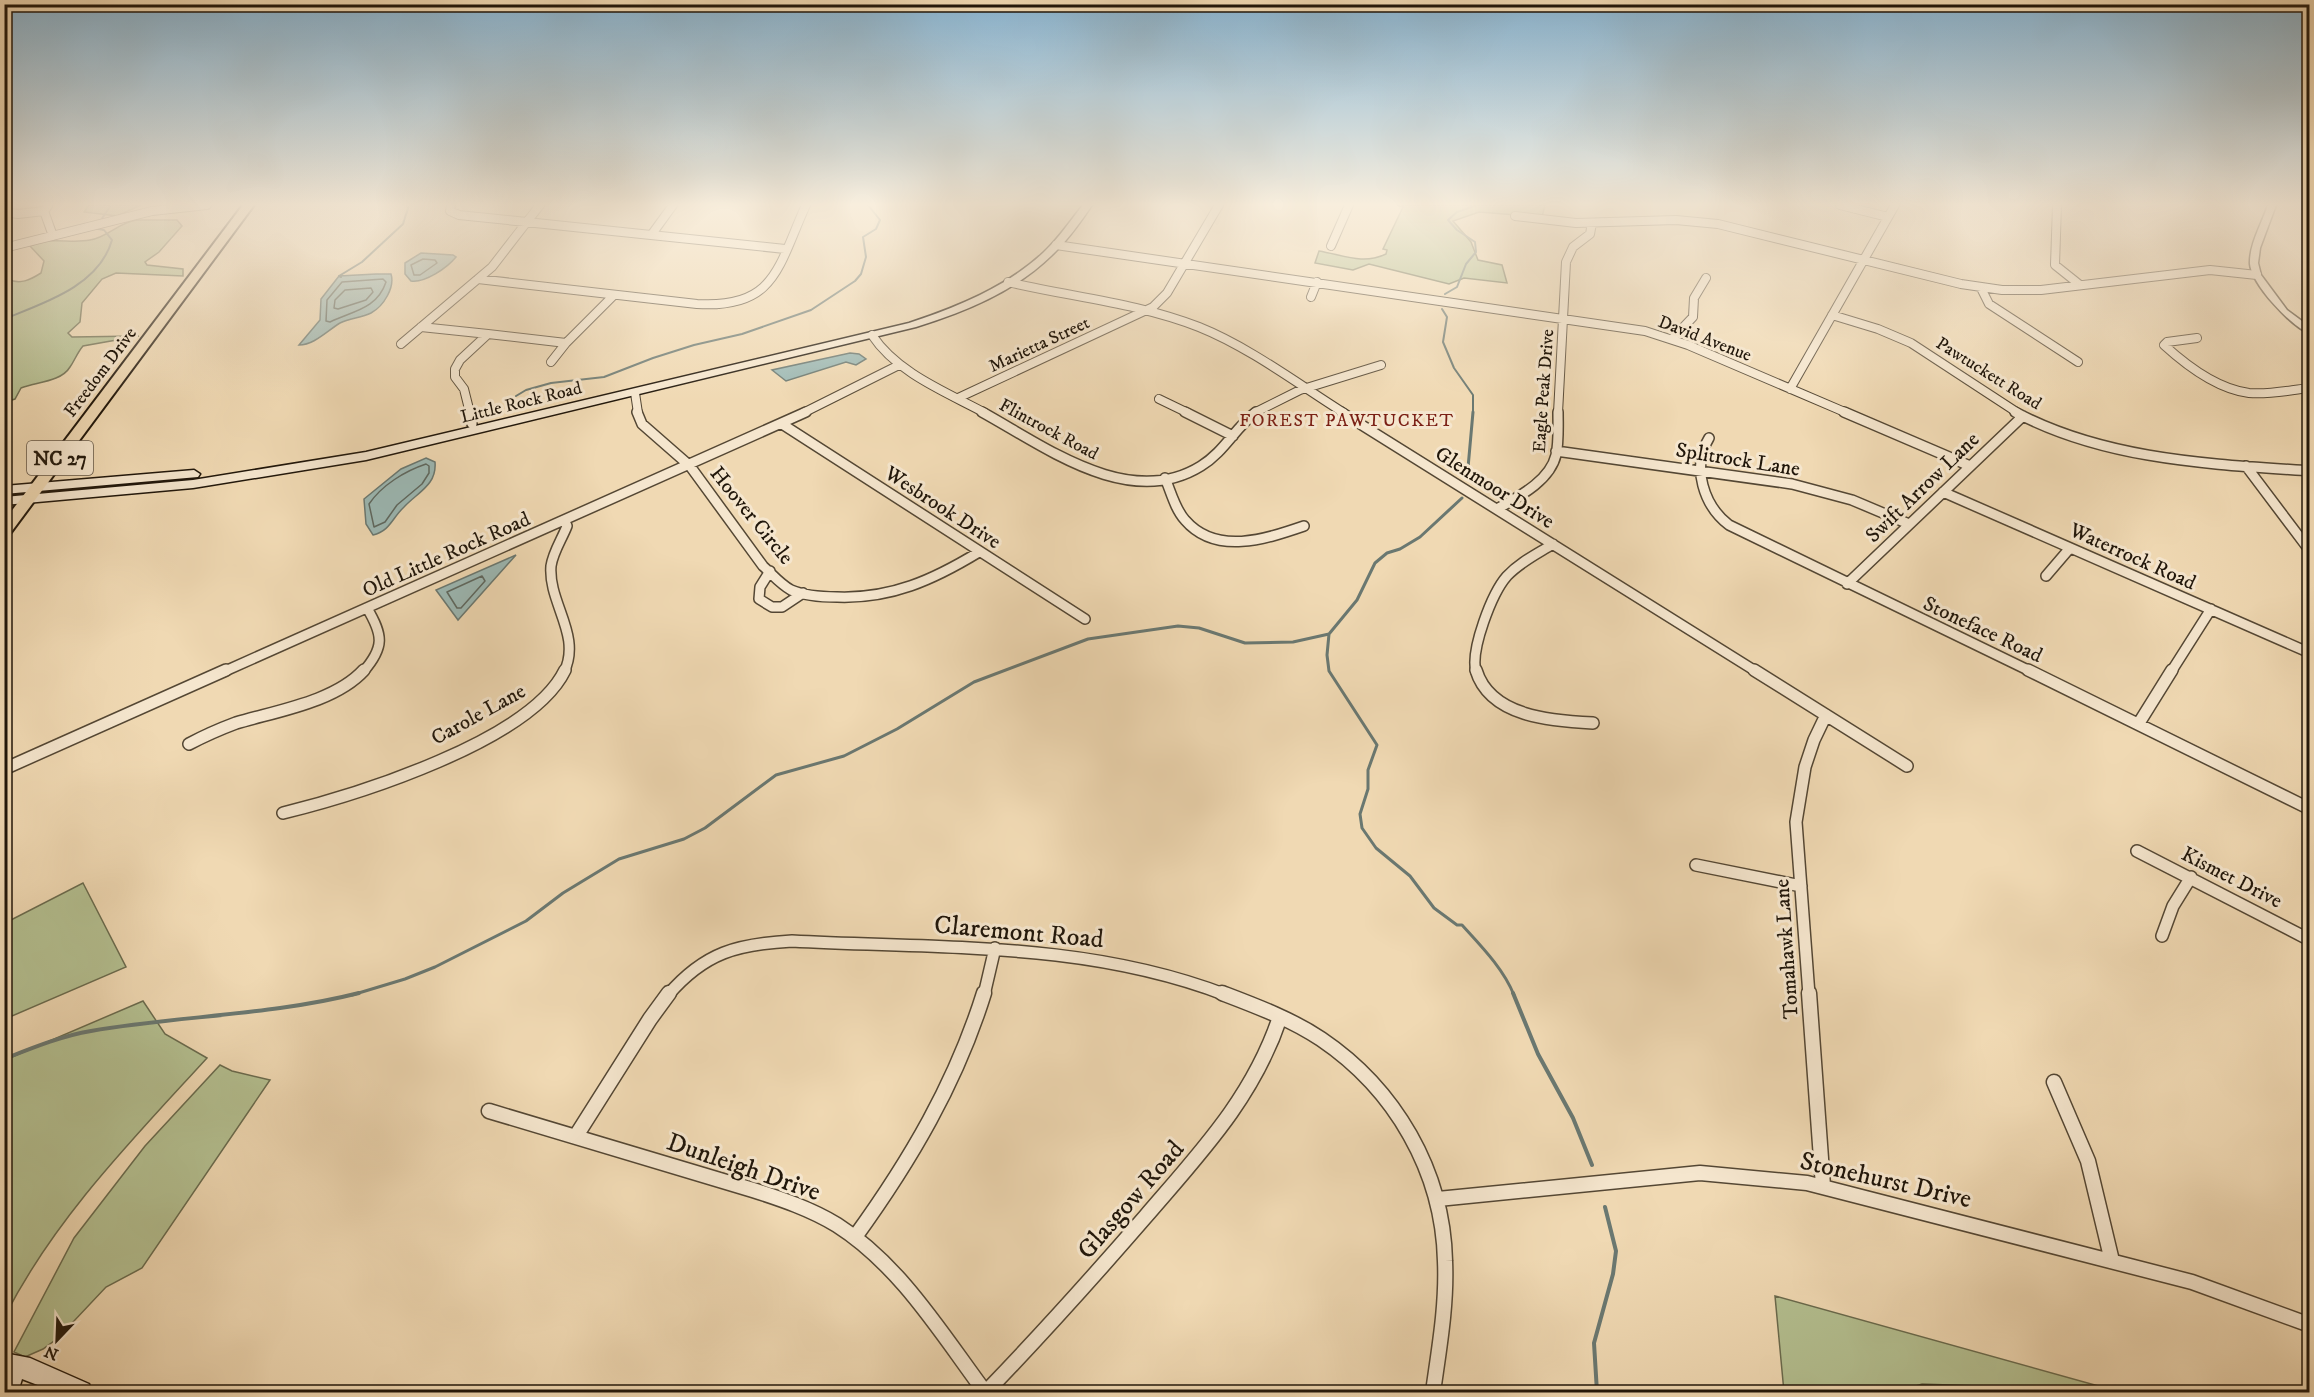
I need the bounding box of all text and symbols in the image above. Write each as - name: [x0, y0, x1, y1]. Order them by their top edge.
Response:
- street label: David Avenue: [1655, 311, 1754, 367]
- street label: Marietta Street: [986, 312, 1093, 378]
- street label: Freedom Drive: [60, 323, 142, 422]
- street label: Eagle Peak Drive: [1529, 328, 1559, 454]
- street label: Pawtuckett Road: [1931, 333, 2045, 415]
- street label: Little Rock Road: [458, 377, 584, 429]
- street label: Flintrock Road: [995, 394, 1102, 465]
- district label: FOREST PAWTUCKET: [1239, 410, 1455, 432]
- street label: Swift Arrow Lane: [1860, 427, 1985, 549]
- street label: Splitrock Lane: [1674, 437, 1802, 483]
- road number: NC 27: [27, 441, 93, 475]
- street label: Glenmoor Drive: [1430, 441, 1559, 535]
- street label: Wesbrook Drive: [879, 460, 1006, 555]
- street label: Hoover Circle: [704, 461, 799, 570]
- street label: Old Little Rock Road: [359, 506, 535, 604]
- street label: Waterrock Road: [2064, 517, 2200, 597]
- street label: Stoneface Road: [1919, 591, 2047, 669]
- street label: Carole Lane: [427, 678, 530, 751]
- street label: Kismet Drive: [2177, 841, 2287, 914]
- street label: Tomahawk Lane: [1769, 878, 1805, 1020]
- street label: Claremont Road: [933, 909, 1105, 956]
- street label: Dunleigh Drive: [662, 1126, 825, 1209]
- street label: Glasgow Road: [1070, 1134, 1192, 1266]
- street label: Stonehurst Drive: [1797, 1145, 1975, 1216]
- north arrow: [27, 1310, 87, 1370]
- text: N: [42, 1341, 61, 1365]

